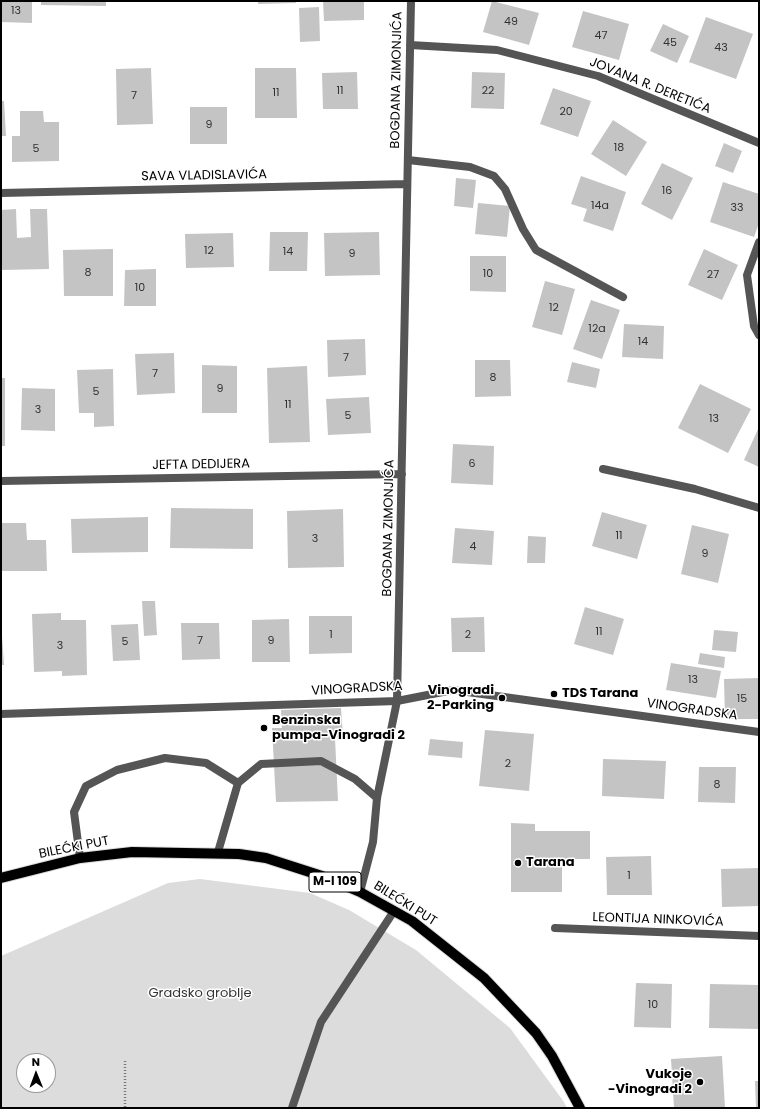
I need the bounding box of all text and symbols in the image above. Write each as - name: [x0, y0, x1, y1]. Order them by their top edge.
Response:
- house number: 13: [11, 4, 21, 18]
- street label: BOGDANA ZIMONJIĆA: [388, 11, 406, 149]
- house number: 49: [504, 15, 518, 29]
- house number: 47: [595, 29, 607, 43]
- house number: 45: [663, 36, 677, 50]
- house number: 43: [714, 41, 728, 55]
- street label: JOVANA R. DERETIĆA: [587, 54, 713, 118]
- house number: 11: [336, 84, 344, 98]
- house number: 22: [482, 84, 494, 98]
- house number: 11: [272, 86, 280, 100]
- house number: 7: [131, 89, 137, 103]
- house number: 20: [559, 105, 573, 119]
- house number: 9: [206, 118, 212, 132]
- house number: 18: [614, 141, 624, 155]
- house number: 5: [33, 142, 39, 156]
- street label: SAVA VLADISLAVIĆA: [141, 167, 267, 185]
- house number: 16: [662, 184, 672, 198]
- house number: 14a: [591, 199, 609, 213]
- house number: 33: [731, 201, 743, 215]
- house number: 12: [204, 244, 214, 258]
- house number: 14: [283, 245, 293, 259]
- house number: 9: [349, 247, 355, 261]
- house number: 8: [85, 266, 91, 280]
- house number: 10: [483, 267, 493, 281]
- house number: 27: [707, 268, 719, 282]
- house number: 10: [135, 281, 145, 295]
- house number: 12: [549, 301, 559, 315]
- house number: 12a: [588, 322, 606, 336]
- house number: 14: [638, 335, 648, 349]
- house number: 7: [343, 351, 349, 365]
- house number: 7: [152, 367, 158, 381]
- house number: 8: [490, 371, 496, 385]
- house number: 9: [217, 382, 223, 396]
- house number: 5: [93, 385, 99, 399]
- house number: 11: [284, 398, 292, 412]
- house number: 3: [35, 403, 41, 417]
- house number: 5: [345, 409, 351, 423]
- house number: 13: [709, 412, 719, 426]
- street label: JEFTA DEDIJERA: [152, 456, 250, 474]
- house number: 6: [469, 457, 475, 471]
- street label: BOGDANA ZIMONJIĆA: [380, 459, 398, 597]
- house number: 11: [615, 529, 623, 543]
- house number: 3: [312, 532, 318, 546]
- house number: 4: [470, 540, 476, 554]
- house number: 9: [702, 547, 708, 561]
- house number: 11: [595, 625, 603, 639]
- house number: 1: [329, 628, 333, 642]
- house number: 2: [465, 628, 471, 642]
- house number: 7: [197, 634, 203, 648]
- house number: 9: [268, 634, 274, 648]
- house number: 5: [122, 635, 128, 649]
- house number: 3: [57, 639, 63, 653]
- house number: 13: [688, 673, 698, 687]
- street label: VINOGRADSKA: [311, 679, 403, 699]
- place label: Vinogradi 2-Parking: [427, 683, 494, 714]
- place label: TDS Tarana: [562, 686, 638, 702]
- marker: TDS Tarana: [549, 689, 559, 699]
- house number: 15: [737, 692, 747, 706]
- marker: Vinogradi 2-Parking: [497, 693, 507, 703]
- street label: VINOGRADSKA: [646, 696, 738, 724]
- place label: Benzinska pumpa-Vinogradi 2: [272, 713, 405, 744]
- marker: Benzinska pumpa-Vinogradi 2: [259, 723, 269, 733]
- house number: 2: [505, 757, 511, 771]
- house number: 8: [714, 778, 720, 792]
- street label: BILEĆKI PUT: [38, 834, 110, 862]
- place label: Tarana: [526, 855, 574, 871]
- marker: Tarana: [513, 858, 523, 868]
- house number: 1: [627, 869, 631, 883]
- road number: M-I 109: [309, 872, 361, 892]
- street label: BILEĆKI PUT: [371, 878, 439, 930]
- street label: LEONTIJA NINKOVIĆA: [592, 910, 724, 930]
- park label: Gradsko groblje: [148, 986, 252, 1002]
- house number: 10: [648, 998, 658, 1012]
- north arrow: [16, 1053, 56, 1093]
- text: N: [32, 1054, 40, 1070]
- place label: Vukoje -Vinogradi 2: [608, 1067, 692, 1098]
- marker: Vukoje -Vinogradi 2: [695, 1077, 705, 1087]

